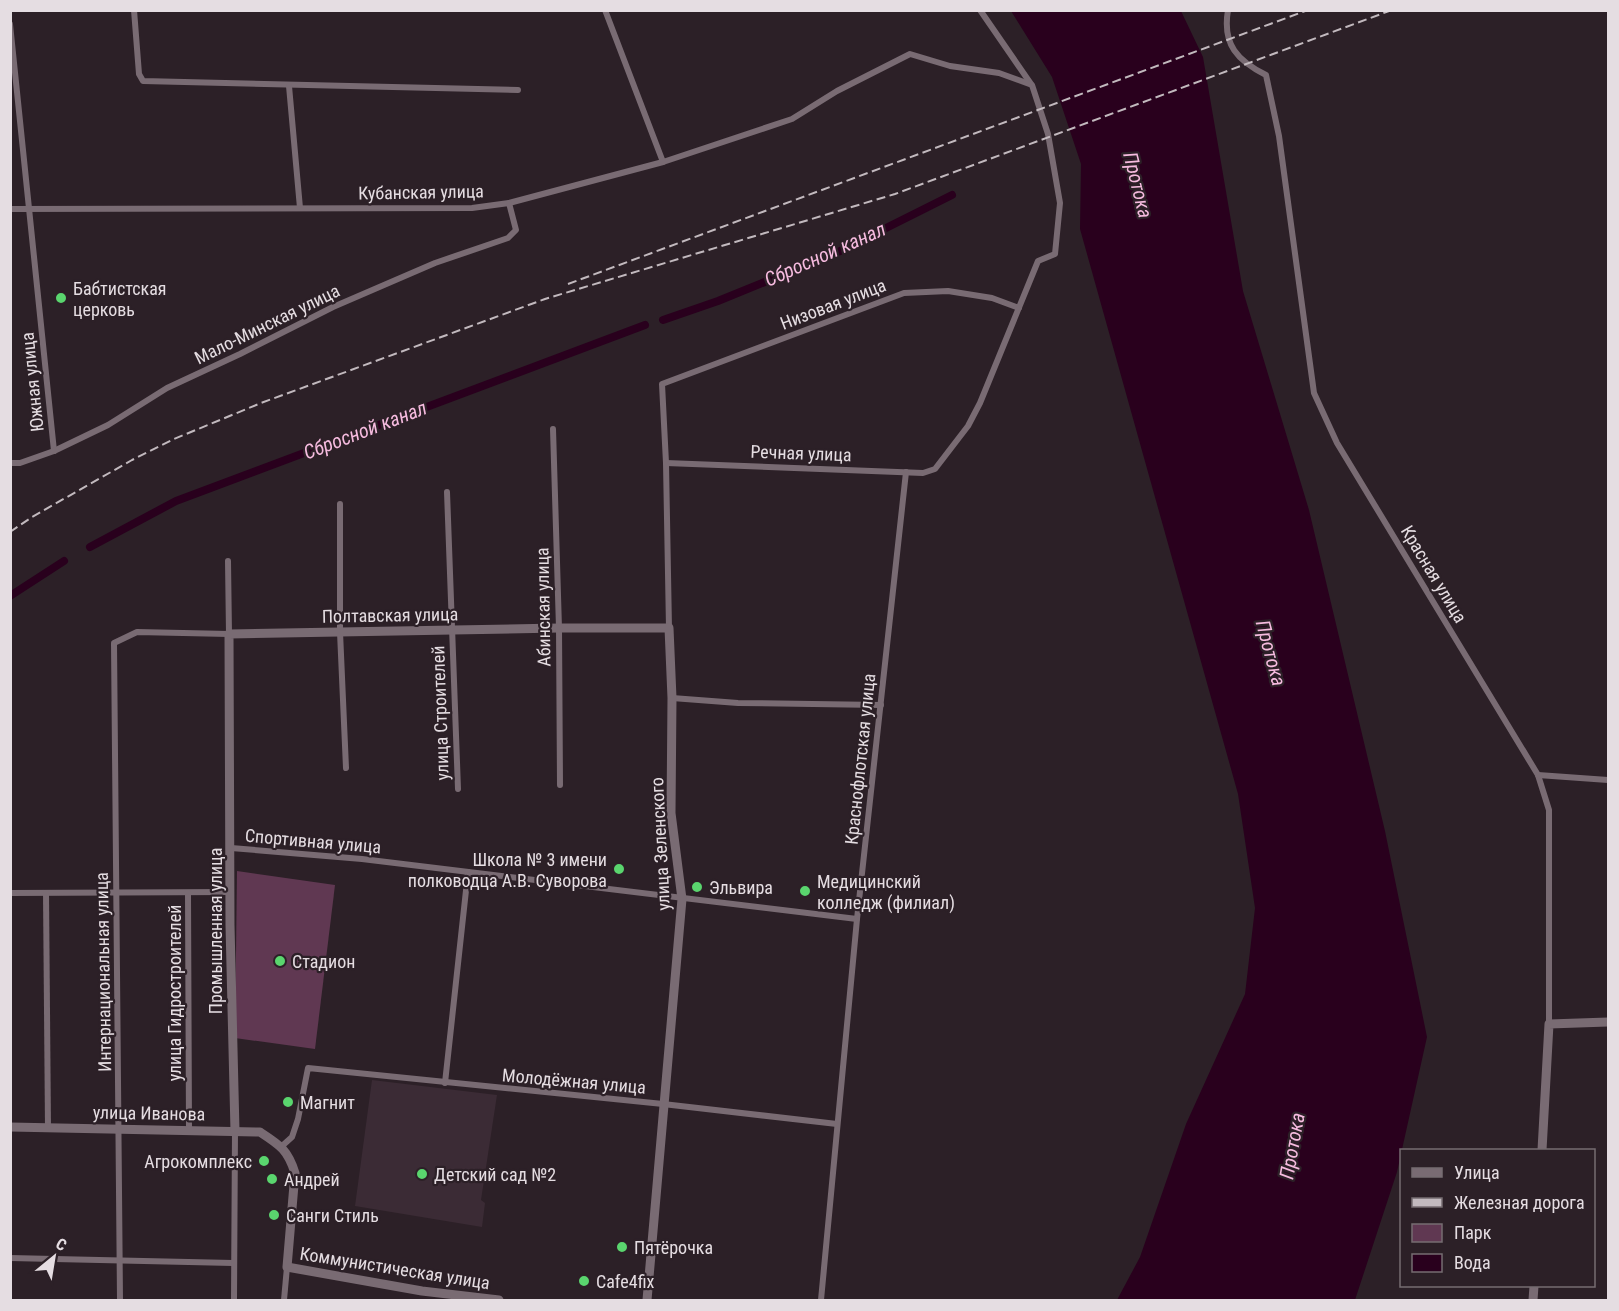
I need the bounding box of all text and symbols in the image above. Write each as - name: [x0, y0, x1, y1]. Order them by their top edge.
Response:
- water label: Протока: [1118, 149, 1158, 221]
- street label: Кубанская улица: [358, 180, 484, 204]
- water label: Сбросной канал: [761, 217, 889, 291]
- street label: Низовая улица: [777, 274, 889, 334]
- place label: Бабтистская церковь: [73, 278, 166, 320]
- street label: Мало-Минская улица: [191, 280, 343, 368]
- marker: Бабтистская церковь: [54, 291, 68, 305]
- street label: Южная улица: [16, 331, 48, 433]
- water label: Сбросной канал: [300, 395, 430, 465]
- street label: Речная улица: [750, 441, 852, 465]
- street label: Красная улица: [1397, 522, 1471, 626]
- street label: Абинская улица: [531, 547, 555, 667]
- street label: Полтавская улица: [322, 603, 458, 627]
- water label: Протока: [1251, 617, 1291, 689]
- street label: улица Строителей: [427, 645, 453, 781]
- street label: Краснофлотская улица: [841, 672, 879, 846]
- street label: улица Зеленского: [646, 777, 674, 911]
- street label: Спортивная улица: [244, 825, 382, 857]
- street label: Промышленная улица: [205, 848, 226, 1014]
- place label: Школа № 3 имени полководца А.В. Суворова: [408, 849, 607, 891]
- marker: Школа № 3 имени полководца А.В. Суворова: [612, 862, 626, 876]
- place label: Медицинский колледж (филиал): [817, 871, 955, 914]
- street label: Интернациональная улица: [91, 872, 115, 1072]
- place label: Эльвира: [709, 877, 773, 898]
- marker: Эльвира: [690, 880, 704, 894]
- marker: Медицинский колледж (филиал): [798, 884, 812, 898]
- street label: улица Гидростроителей: [164, 905, 185, 1081]
- place label: Стадион: [292, 951, 355, 972]
- marker: Стадион: [273, 954, 287, 968]
- street label: Молодёжная улица: [501, 1064, 647, 1098]
- place label: Магнит: [300, 1092, 355, 1113]
- marker: Магнит: [281, 1095, 295, 1109]
- street label: улица Иванова: [93, 1102, 205, 1124]
- water label: Протока: [1274, 1111, 1310, 1181]
- legend: [1400, 1149, 1595, 1287]
- place label: Агрокомплекс: [144, 1151, 252, 1172]
- marker: Агрокомплекс: [257, 1154, 271, 1168]
- text: Улица: [1454, 1162, 1500, 1183]
- place label: Детский сад №2: [434, 1164, 556, 1185]
- marker: Детский сад №2: [415, 1167, 429, 1181]
- place label: Андрей: [284, 1169, 340, 1190]
- marker: Андрей: [265, 1172, 279, 1186]
- text: Железная дорога: [1454, 1192, 1585, 1213]
- place label: Санги Стиль: [286, 1205, 379, 1226]
- marker: Санги Стиль: [267, 1208, 281, 1222]
- text: Парк: [1454, 1222, 1492, 1243]
- north arrow: [24, 1227, 84, 1287]
- text: С: [53, 1234, 70, 1255]
- place label: Пятёрочка: [634, 1237, 713, 1258]
- marker: Пятёрочка: [615, 1240, 629, 1254]
- street label: Коммунистическая улица: [298, 1243, 492, 1293]
- text: Вода: [1454, 1252, 1491, 1273]
- place label: Cafe4fix: [596, 1271, 654, 1292]
- marker: Cafe4fix: [577, 1274, 591, 1288]

